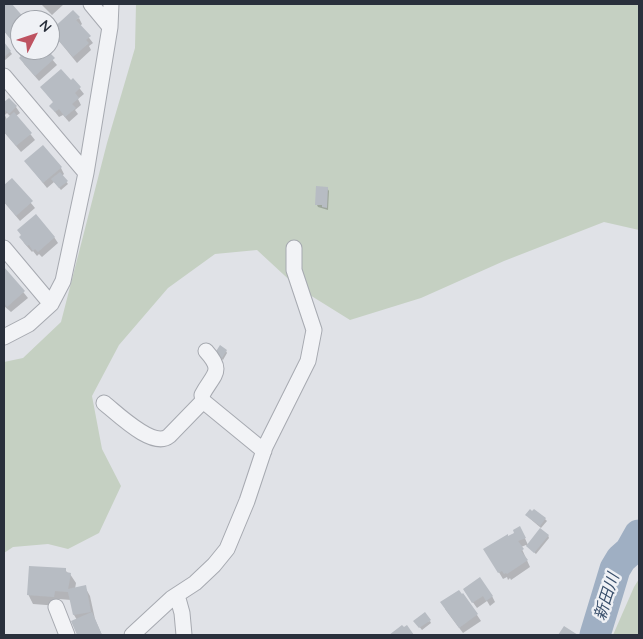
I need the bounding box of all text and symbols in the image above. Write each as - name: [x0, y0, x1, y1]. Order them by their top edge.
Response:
- north arrow: [10, 10, 60, 60]
- text: N: [35, 16, 56, 36]
- water label: 新田川: [590, 571, 624, 623]

